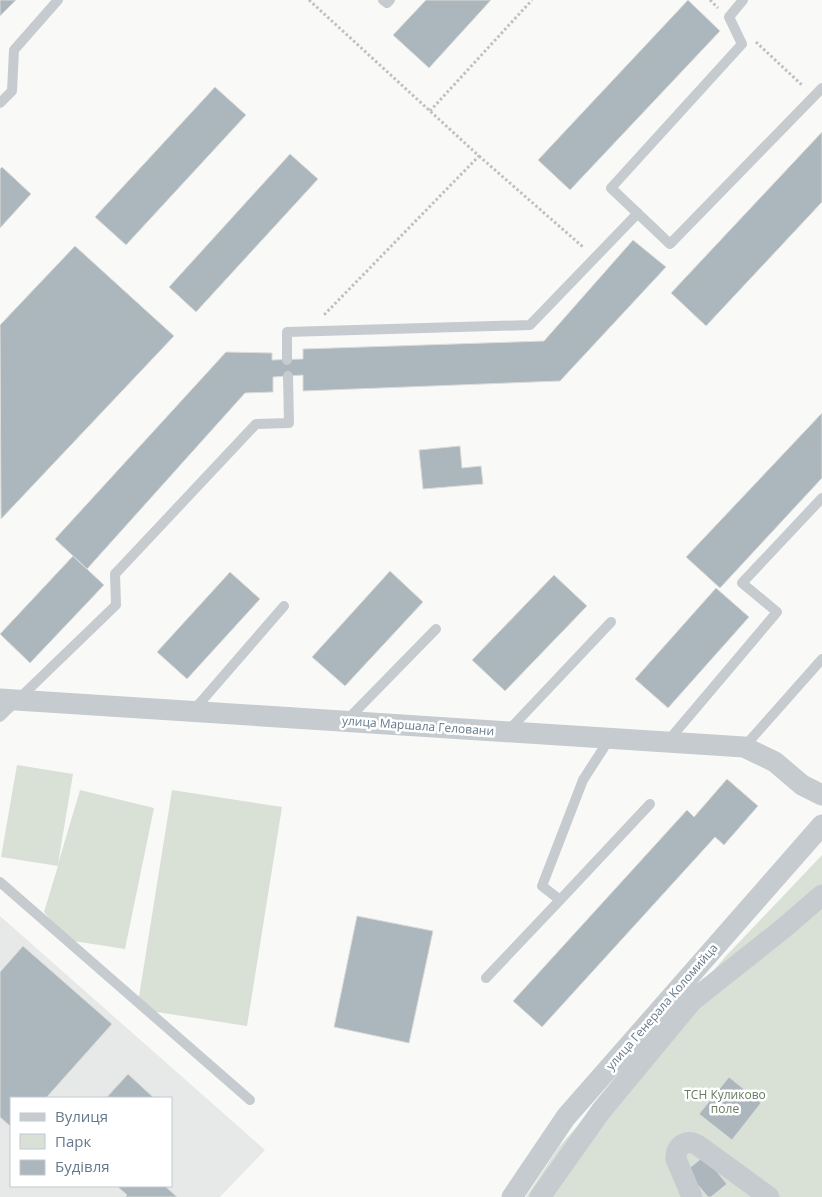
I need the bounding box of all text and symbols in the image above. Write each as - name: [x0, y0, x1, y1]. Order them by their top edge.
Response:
- street label: улица Маршала Геловани: [341, 712, 495, 739]
- street label: улица Генерала Коломийца: [602, 940, 721, 1074]
- park label: ТСН Куликово поле: [684, 1086, 766, 1117]
- legend: [10, 1097, 172, 1187]
- text: Вулиця: [55, 1106, 108, 1126]
- text: Парк: [55, 1131, 91, 1151]
- text: Будівля: [55, 1156, 110, 1176]

